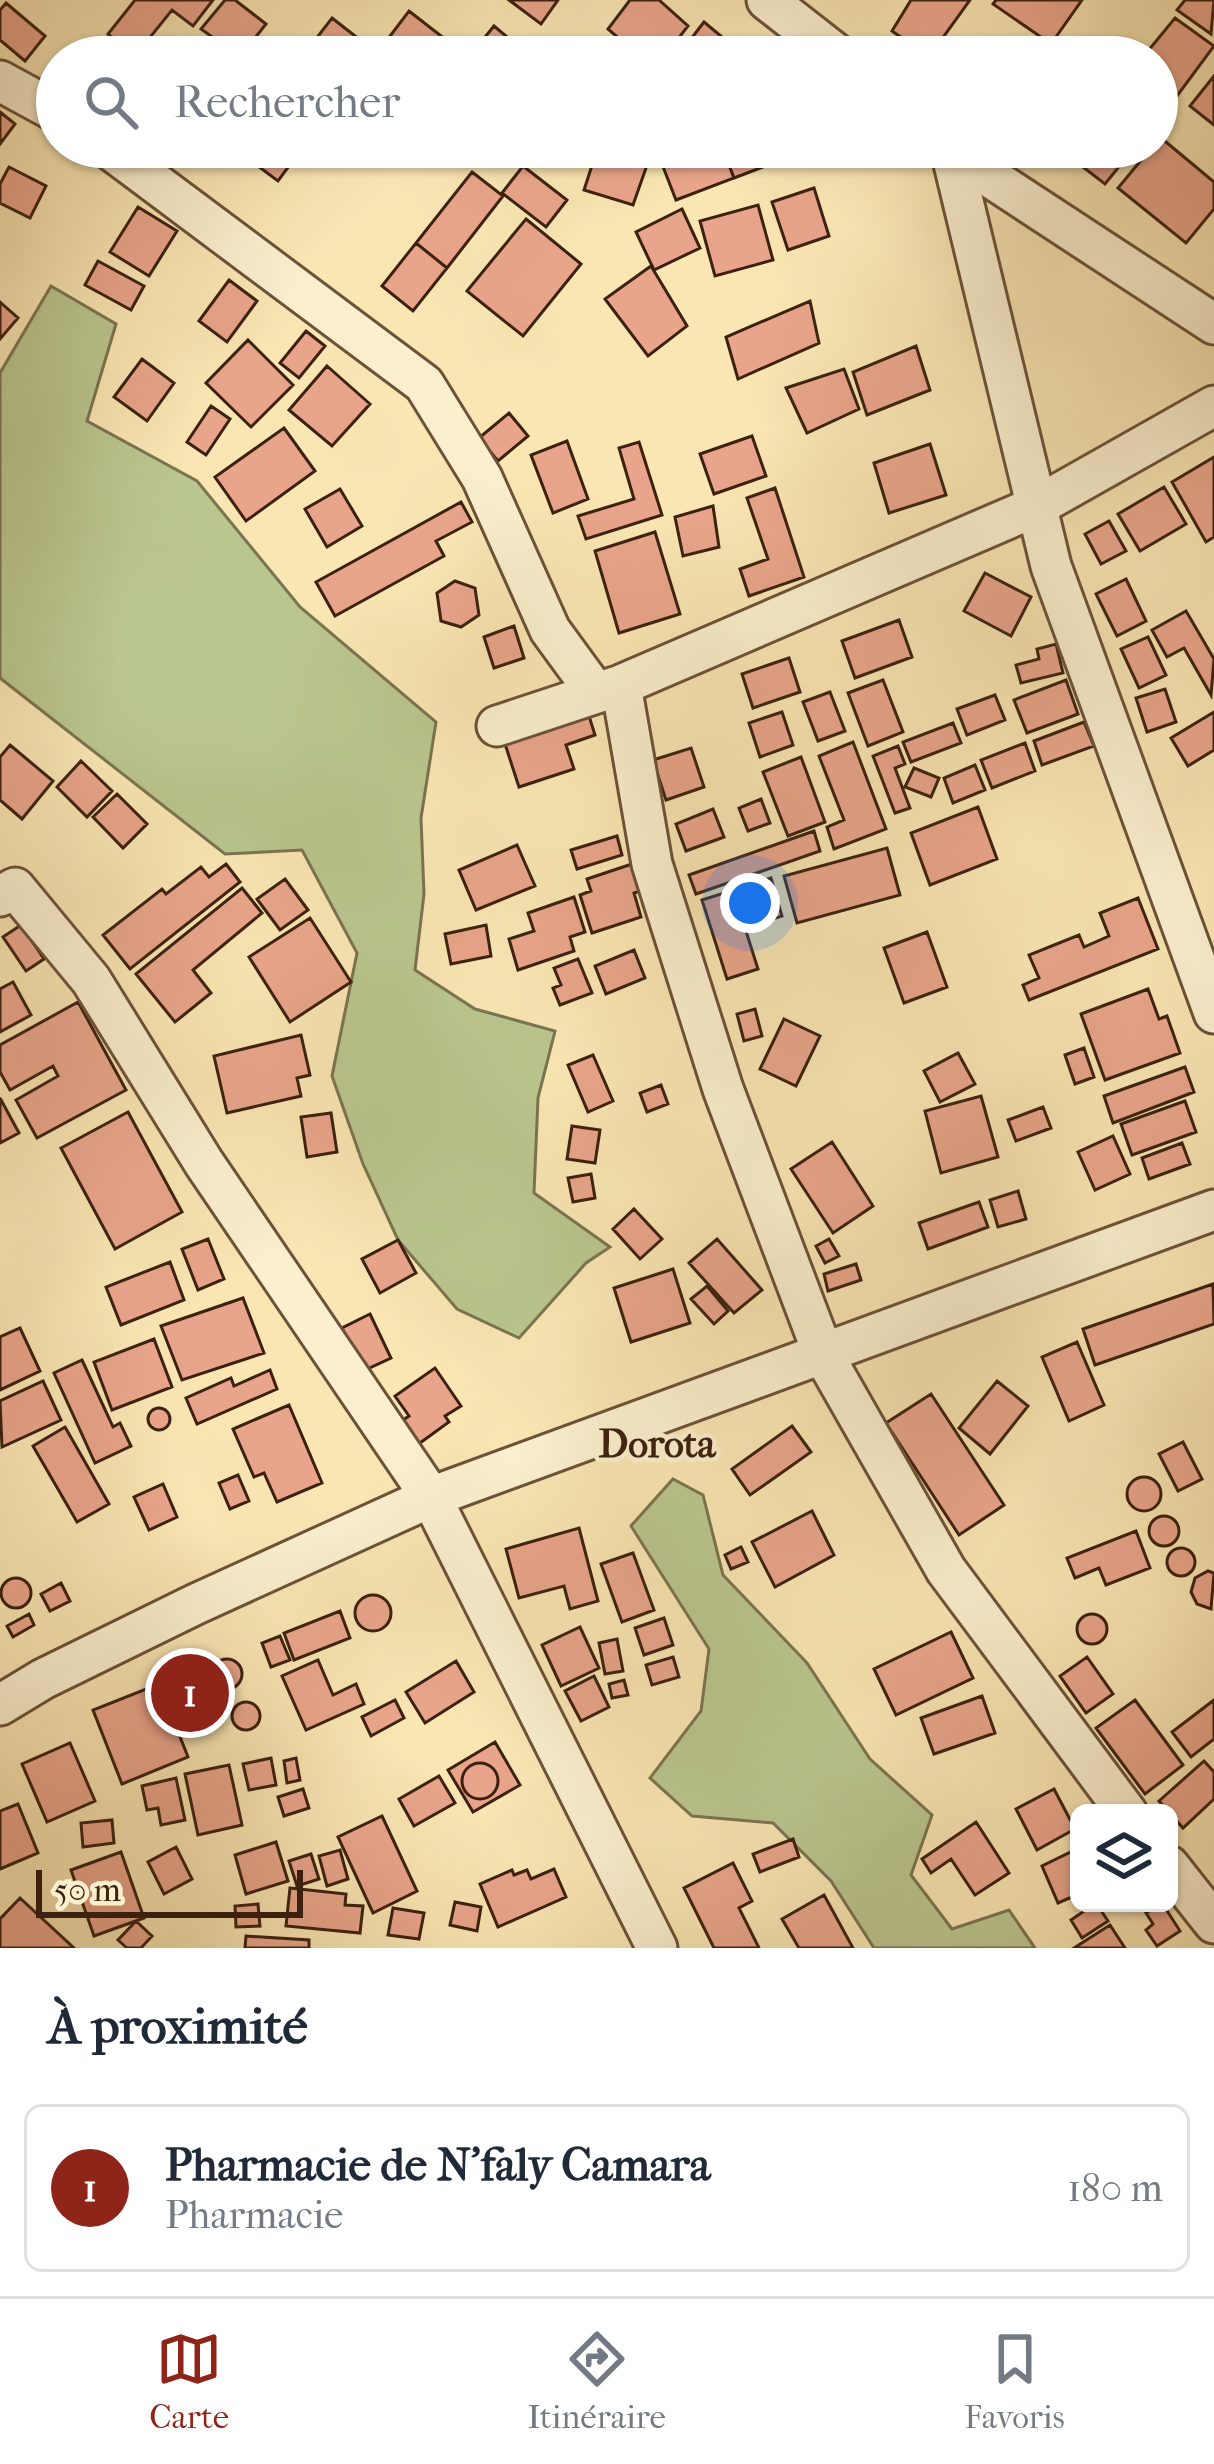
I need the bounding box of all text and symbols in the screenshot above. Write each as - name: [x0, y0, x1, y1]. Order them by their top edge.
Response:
- search box: [36, 36, 1178, 168]
- icon: search: [78, 69, 144, 135]
- text: Rechercher: [174, 76, 400, 129]
- your location: [720, 873, 780, 933]
- district label: Dorota: [598, 1421, 717, 1467]
- pin: 1: [151, 1648, 229, 1738]
- map controls: [1070, 1804, 1178, 1912]
- button: layers: [1070, 1804, 1178, 1912]
- scale bar: [36, 1864, 303, 1917]
- text: 50 m: [54, 1871, 121, 1910]
- text: À proximité: [48, 1996, 308, 2056]
- text: Pharmacie de N'faly Camara: [165, 2139, 711, 2192]
- text: 1: [83, 2165, 97, 2211]
- text: 180 m: [1067, 2165, 1163, 2211]
- text: Pharmacie: [165, 2192, 343, 2238]
- tab: Carte: [149, 2326, 229, 2437]
- tab: Itinéraire: [527, 2326, 666, 2437]
- tab: Favoris: [964, 2326, 1065, 2437]

